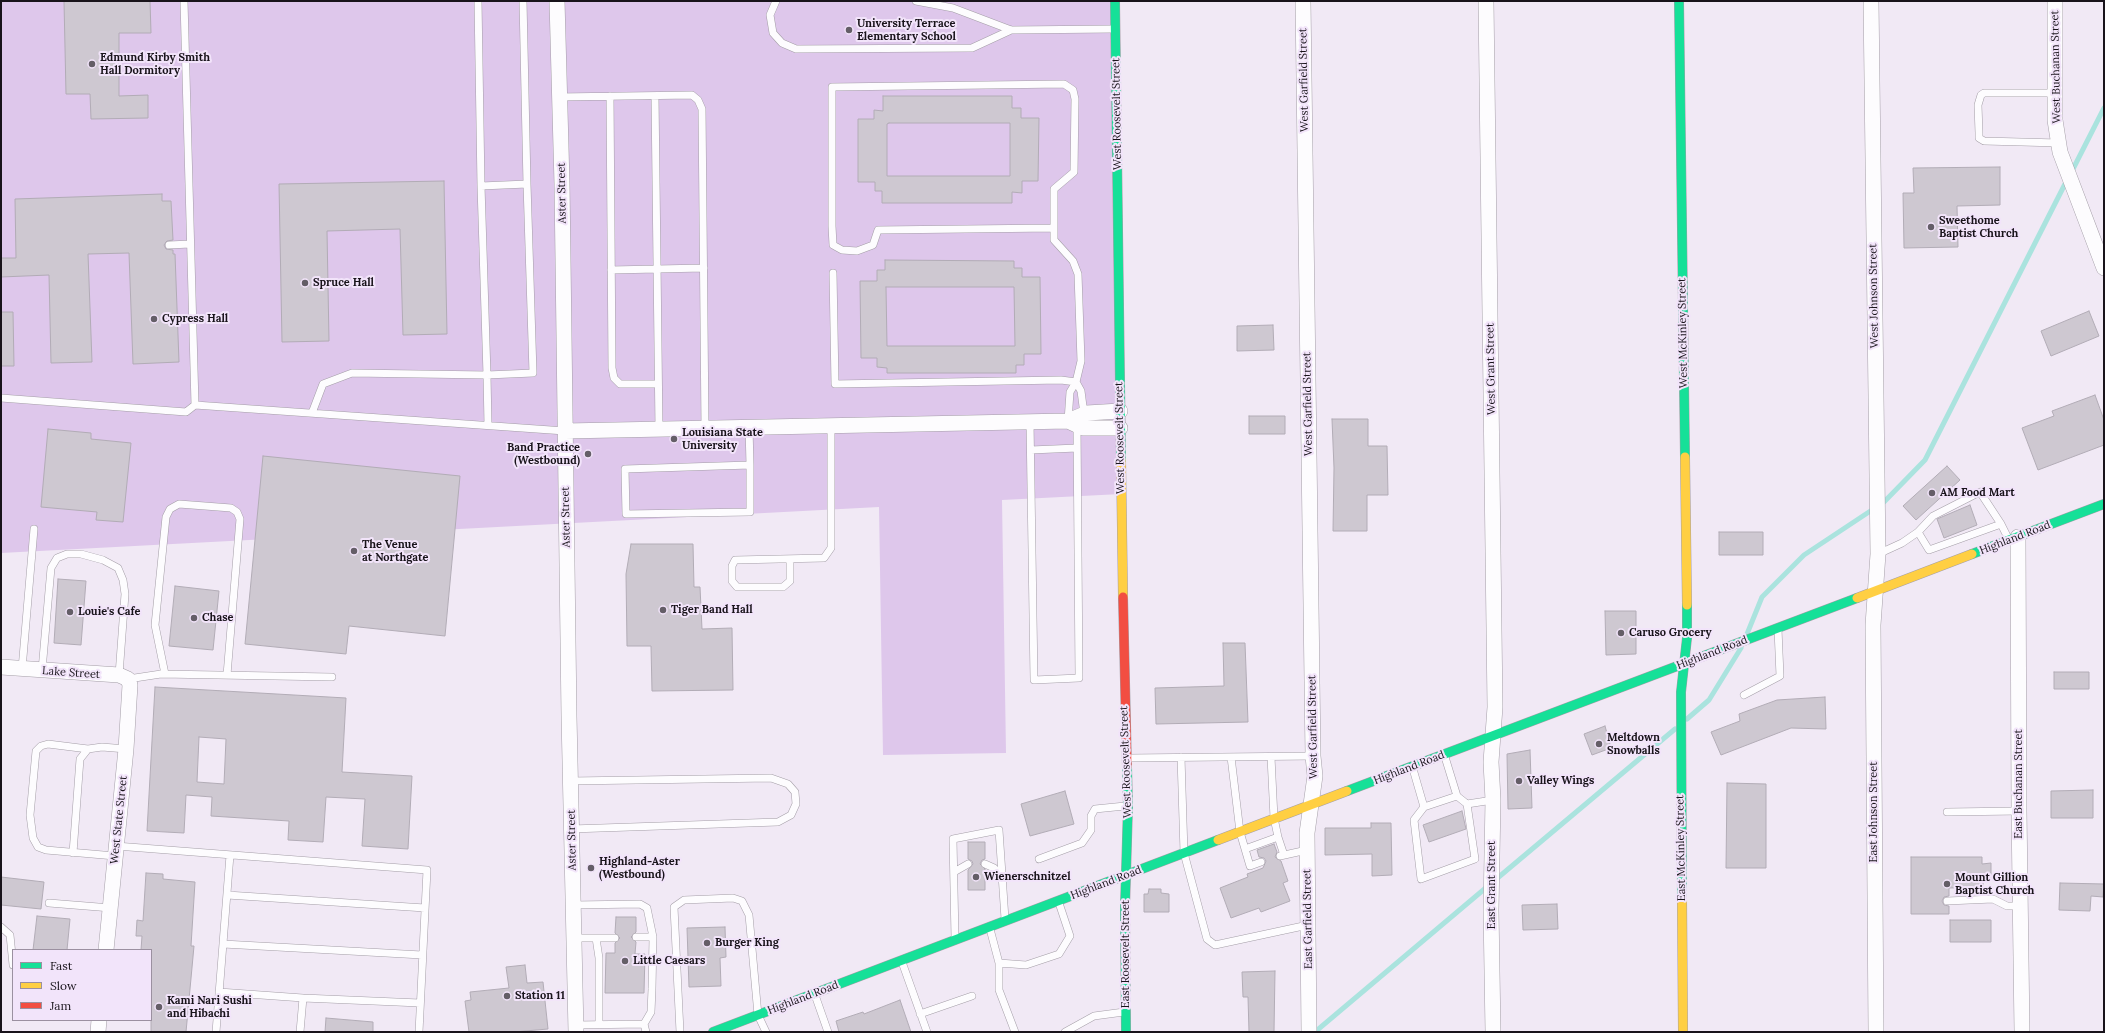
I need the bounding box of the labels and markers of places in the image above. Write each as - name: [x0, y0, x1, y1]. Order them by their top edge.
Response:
- place label: University Terrace Elementary School: [857, 17, 956, 43]
- marker: University Terrace Elementary School: [844, 25, 854, 35]
- place label: Edmund Kirby Smith Hall Dormitory: [100, 51, 210, 77]
- marker: Edmund Kirby Smith Hall Dormitory: [87, 59, 97, 69]
- place label: Sweethome Baptist Church: [1939, 214, 2018, 240]
- marker: Sweethome Baptist Church: [1926, 222, 1936, 232]
- place label: Spruce Hall: [313, 276, 374, 290]
- marker: Spruce Hall: [300, 278, 310, 288]
- place label: Cypress Hall: [162, 312, 228, 326]
- marker: Cypress Hall: [149, 314, 159, 324]
- place label: Louisiana State University: [682, 426, 763, 452]
- marker: Louisiana State University: [669, 434, 679, 444]
- place label: Band Practice (Westbound): [507, 441, 580, 467]
- marker: Band Practice (Westbound): [583, 449, 593, 459]
- place label: AM Food Mart: [1940, 486, 2015, 500]
- marker: AM Food Mart: [1927, 488, 1937, 498]
- place label: The Venue at Northgate: [362, 538, 428, 564]
- marker: The Venue at Northgate: [349, 546, 359, 556]
- place label: Tiger Band Hall: [671, 603, 753, 617]
- place label: Louie's Cafe: [78, 605, 140, 619]
- marker: Tiger Band Hall: [658, 605, 668, 615]
- marker: Louie's Cafe: [65, 607, 75, 617]
- place label: Chase: [202, 611, 233, 625]
- marker: Chase: [189, 613, 199, 623]
- place label: Caruso Grocery: [1629, 626, 1712, 640]
- marker: Caruso Grocery: [1616, 628, 1626, 638]
- place label: Meltdown Snowballs: [1607, 731, 1660, 757]
- marker: Meltdown Snowballs: [1594, 739, 1604, 749]
- place label: Valley Wings: [1527, 774, 1594, 788]
- marker: Valley Wings: [1514, 776, 1524, 786]
- place label: Highland-Aster (Westbound): [599, 855, 680, 881]
- marker: Highland-Aster (Westbound): [586, 863, 596, 873]
- place label: Wienerschnitzel: [984, 870, 1071, 884]
- place label: Mount Gillion Baptist Church: [1955, 871, 2034, 897]
- marker: Wienerschnitzel: [971, 872, 981, 882]
- marker: Mount Gillion Baptist Church: [1942, 879, 1952, 889]
- place label: Burger King: [715, 936, 779, 950]
- marker: Burger King: [702, 938, 712, 948]
- place label: Little Caesars: [633, 954, 705, 968]
- marker: Little Caesars: [620, 956, 630, 966]
- place label: Station 11: [515, 989, 565, 1003]
- marker: Station 11: [502, 991, 512, 1001]
- place label: Kami Nari Sushi and Hibachi: [167, 994, 252, 1020]
- marker: Kami Nari Sushi and Hibachi: [154, 1002, 164, 1012]

